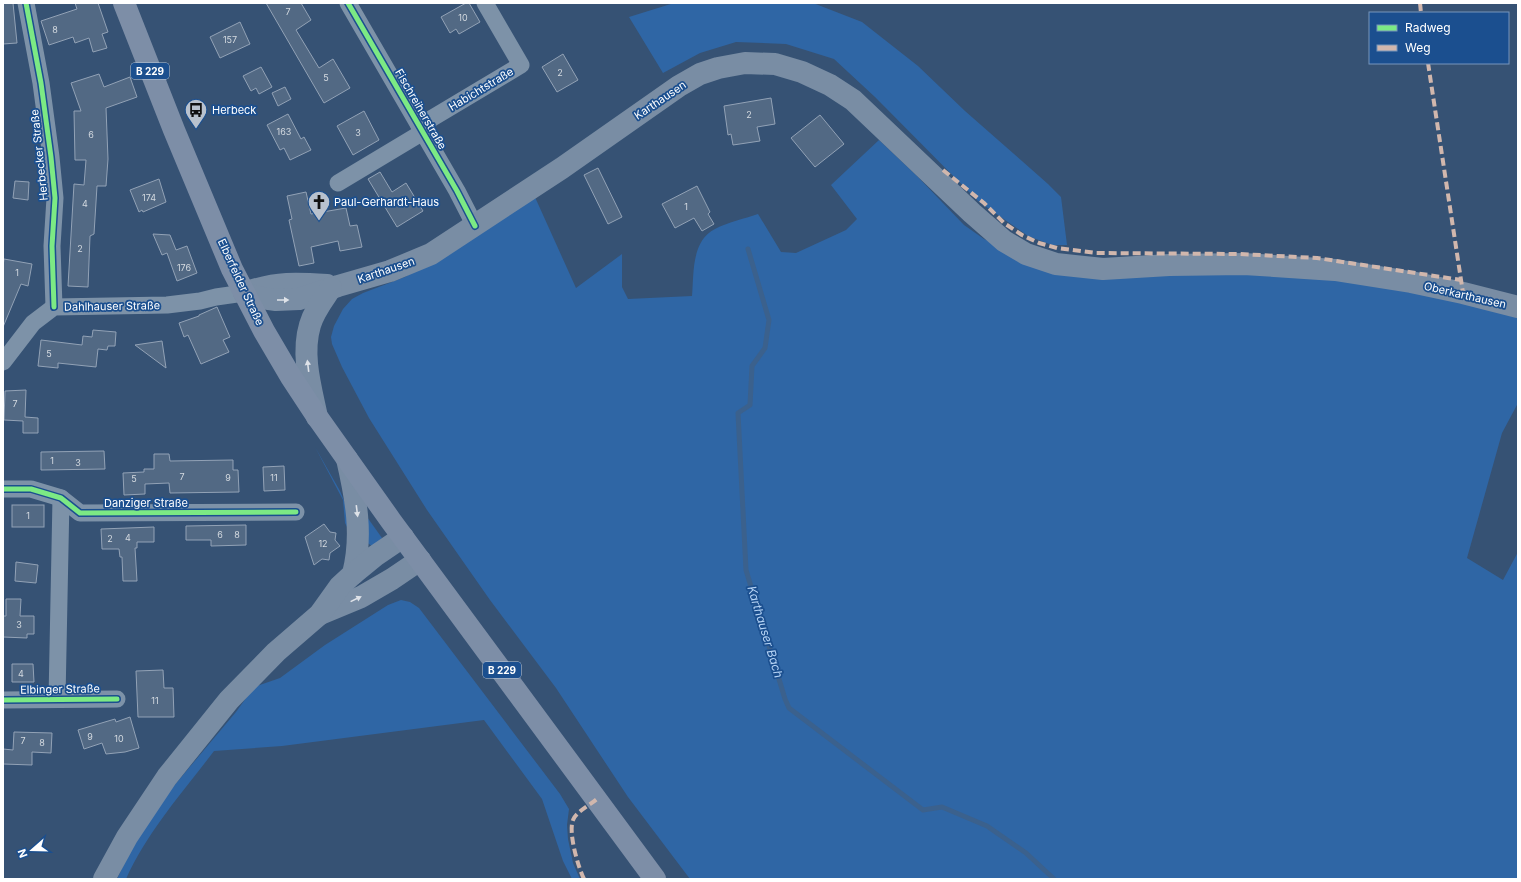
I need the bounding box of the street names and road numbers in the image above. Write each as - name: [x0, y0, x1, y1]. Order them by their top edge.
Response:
- road number: B 229: [131, 63, 169, 79]
- street label: Habichtstraße: [446, 64, 516, 114]
- street label: Fischreiherstraße: [392, 66, 450, 152]
- street label: Karthausen: [631, 78, 689, 122]
- street label: Herbecker Straße: [27, 109, 51, 201]
- street label: Elberfelder Straße: [215, 236, 267, 328]
- street label: Karthausen: [356, 254, 416, 286]
- street label: Oberkarthausen: [1423, 279, 1507, 311]
- street label: Dahlhauser Straße: [64, 298, 160, 314]
- street label: Danziger Straße: [104, 496, 188, 510]
- road number: B 229: [483, 662, 521, 678]
- street label: Elbinger Straße: [20, 681, 100, 697]

